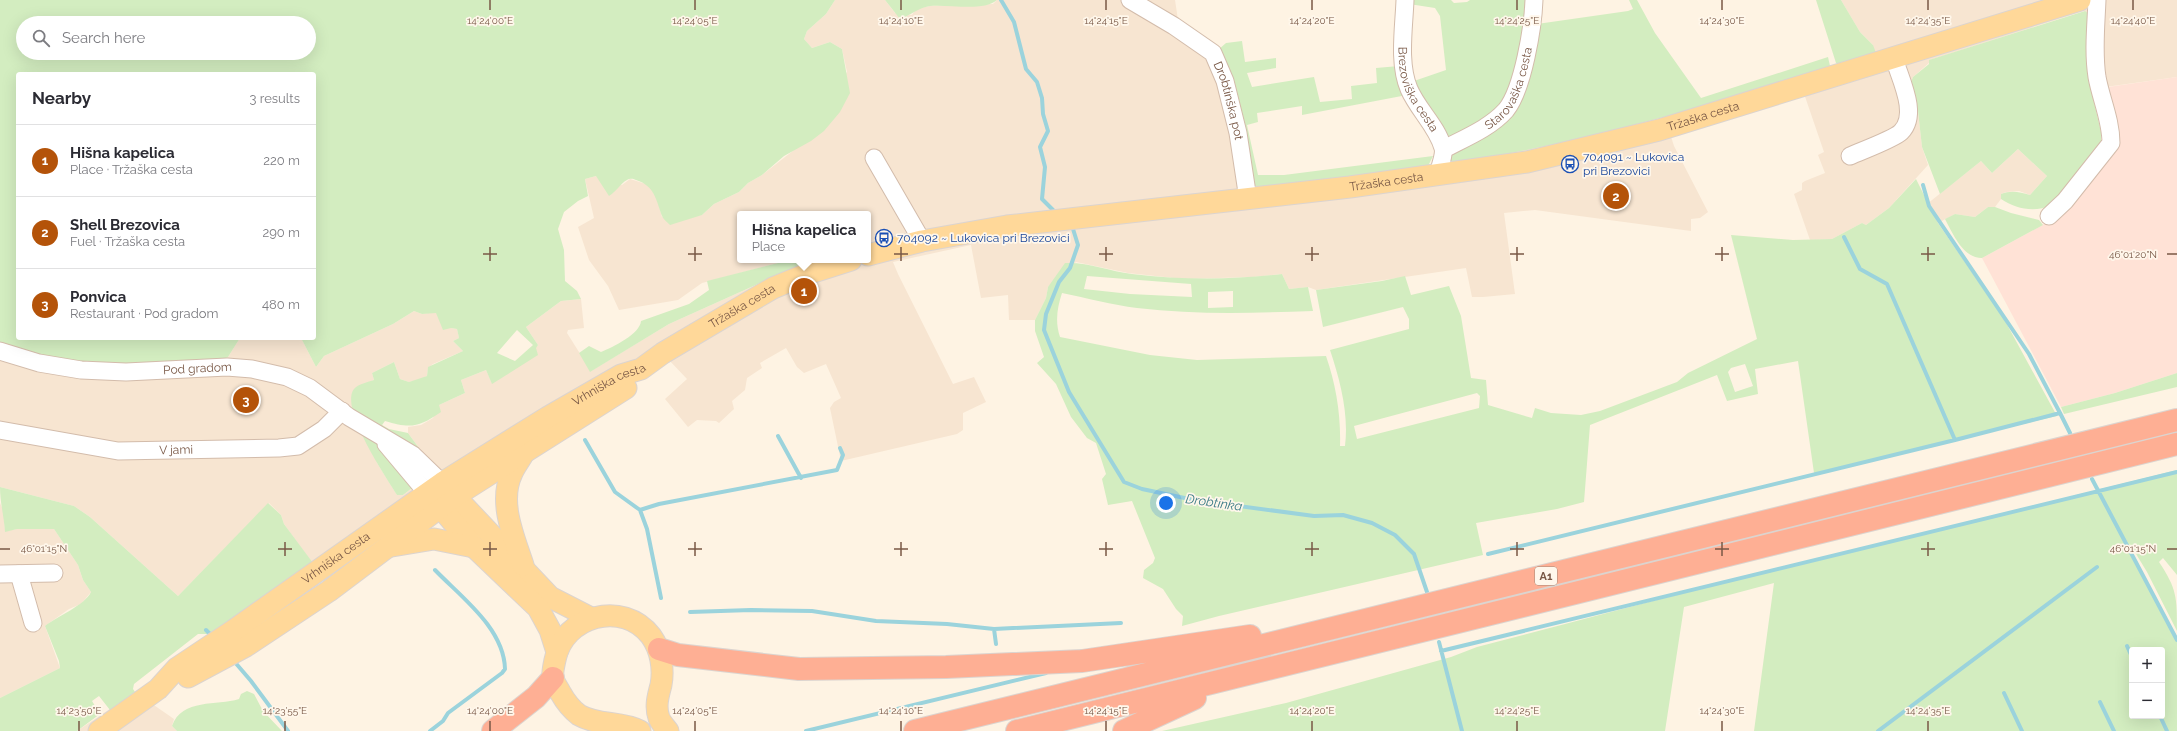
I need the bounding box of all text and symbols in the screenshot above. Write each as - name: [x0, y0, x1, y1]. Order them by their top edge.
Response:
- text: 14°24'00"E: [467, 15, 513, 26]
- text: 14°24'05"E: [672, 15, 718, 26]
- text: 14°24'10"E: [879, 15, 923, 26]
- text: 14°24'15"E: [1084, 15, 1128, 26]
- text: 14°24'20"E: [1289, 15, 1335, 26]
- text: 14°24'25"E: [1495, 15, 1539, 26]
- text: 14°24'30"E: [1699, 15, 1745, 26]
- text: 14°24'35"E: [1906, 15, 1950, 26]
- text: 14°24'40"E: [2111, 15, 2155, 26]
- search box: [16, 16, 316, 60]
- icon: search: [30, 27, 52, 49]
- text: Search here: [62, 29, 145, 47]
- street label: Starovaška cesta: [1482, 46, 1535, 133]
- street label: Brezoviška cesta: [1395, 47, 1441, 134]
- street label: Drobtinška pot: [1210, 59, 1246, 141]
- text: Nearby: [32, 88, 91, 108]
- text: 3 results: [250, 91, 300, 106]
- street label: Tržaška cesta: [1665, 99, 1741, 134]
- text: Hišna kapelica: [70, 144, 175, 162]
- place label: 704091 ~ Lukovica pri Brezovici: [1583, 150, 1684, 178]
- text: 1: [42, 153, 48, 168]
- text: 220 m: [263, 153, 300, 168]
- bus stop icon: 704091 ~ Lukovica pri Brezovici: [1560, 154, 1580, 174]
- text: Place · Tržaška cesta: [70, 162, 193, 177]
- street label: Tržaška cesta: [1348, 170, 1424, 194]
- pin: 2: [1603, 181, 1629, 211]
- popup: [737, 211, 871, 263]
- text: Shell Brezovica: [70, 216, 180, 234]
- text: Hišna kapelica: [752, 221, 856, 239]
- text: 2: [41, 225, 49, 240]
- text: 290 m: [262, 225, 300, 240]
- bus stop icon: 704092 ~ Lukovica pri Brezovici: [874, 228, 894, 248]
- place label: 704092 ~ Lukovica pri Brezovici: [897, 231, 1070, 245]
- text: Fuel · Tržaška cesta: [70, 234, 185, 249]
- text: Place: [752, 239, 785, 254]
- text: 46°01'20"N: [2109, 249, 2157, 260]
- pin: 1: [791, 276, 817, 306]
- street label: Tržaška cesta: [706, 281, 778, 331]
- text: Ponvica: [70, 288, 126, 306]
- text: 3: [41, 297, 49, 312]
- text: 480 m: [262, 297, 300, 312]
- text: Restaurant · Pod gradom: [70, 306, 218, 321]
- street label: Pod gradom: [163, 360, 232, 377]
- street label: Vrhniška cesta: [570, 361, 649, 409]
- pin: 3: [233, 385, 259, 415]
- street label: V jami: [159, 443, 193, 457]
- water label: Drobtinka: [1185, 491, 1243, 514]
- your location: [1156, 493, 1176, 513]
- street label: Vrhniška cesta: [299, 529, 373, 587]
- text: 46°01'15"N: [21, 543, 67, 554]
- text: 46°01'15"N: [2110, 543, 2156, 554]
- road number: A1: [1535, 567, 1557, 585]
- map controls: [2129, 647, 2165, 719]
- button: +: [2129, 647, 2165, 683]
- button: −: [2129, 683, 2165, 719]
- text: 14°23'50"E: [56, 705, 102, 716]
- text: 14°23'55"E: [263, 705, 307, 716]
- text: 14°24'00"E: [467, 705, 513, 716]
- text: 14°24'05"E: [672, 705, 718, 716]
- text: 14°24'10"E: [879, 705, 923, 716]
- text: 14°24'15"E: [1084, 705, 1128, 716]
- text: 14°24'20"E: [1289, 705, 1335, 716]
- text: 14°24'25"E: [1495, 705, 1539, 716]
- text: 14°24'30"E: [1699, 705, 1745, 716]
- text: 14°24'35"E: [1906, 705, 1950, 716]

